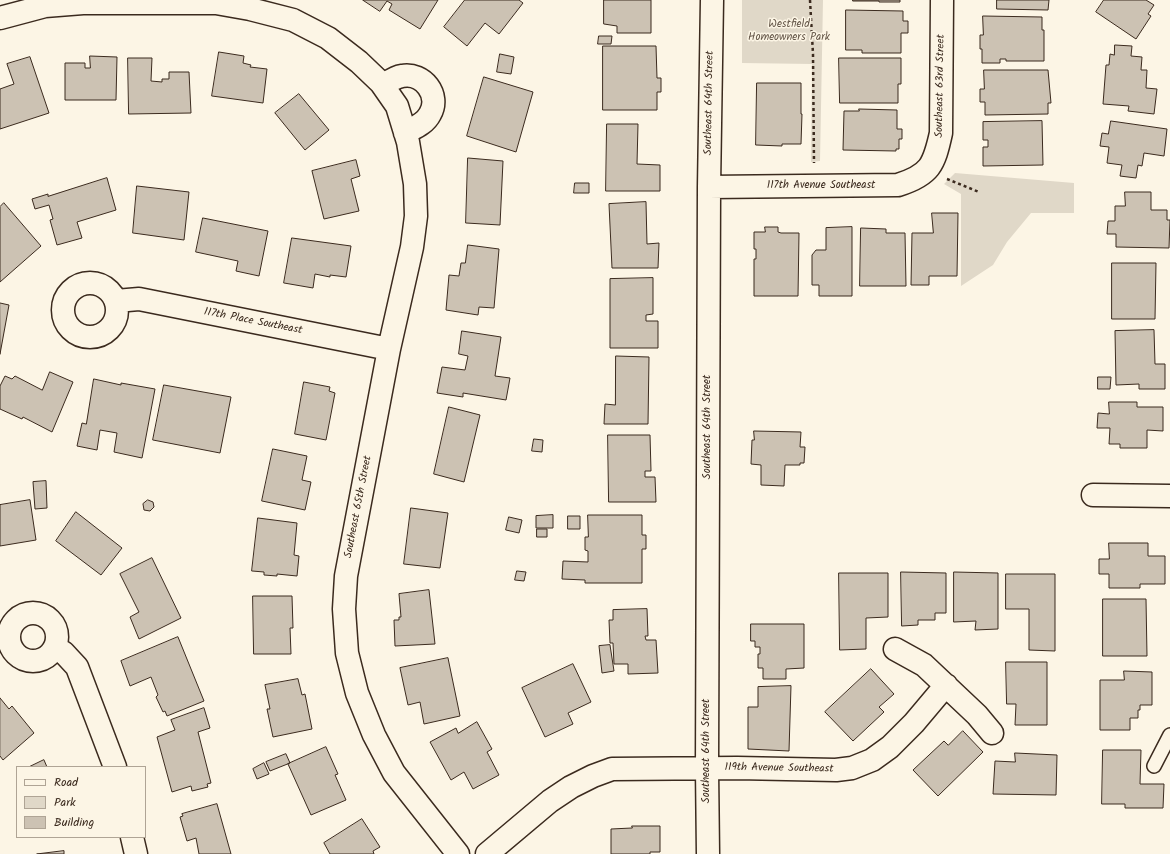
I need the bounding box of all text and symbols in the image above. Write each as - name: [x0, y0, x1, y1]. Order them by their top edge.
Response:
- park label: Westfield Homeowners Park: [748, 18, 830, 44]
- street label: Southeast 63rd Street: [933, 34, 949, 138]
- street label: Southeast 64th Street: [702, 51, 718, 155]
- street label: 117th Avenue Southeast: [767, 179, 875, 193]
- street label: 117th Place Southeast: [203, 306, 303, 338]
- street label: Southeast 64th Street: [701, 375, 715, 479]
- street label: Southeast 65th Street: [343, 455, 375, 559]
- street label: Southeast 64th Street: [700, 699, 714, 803]
- street label: 119th Avenue Southeast: [724, 761, 834, 777]
- legend: [16, 766, 146, 838]
- text: Road: [54, 773, 78, 792]
- text: Park: [54, 793, 76, 812]
- text: Building: [54, 813, 94, 832]

